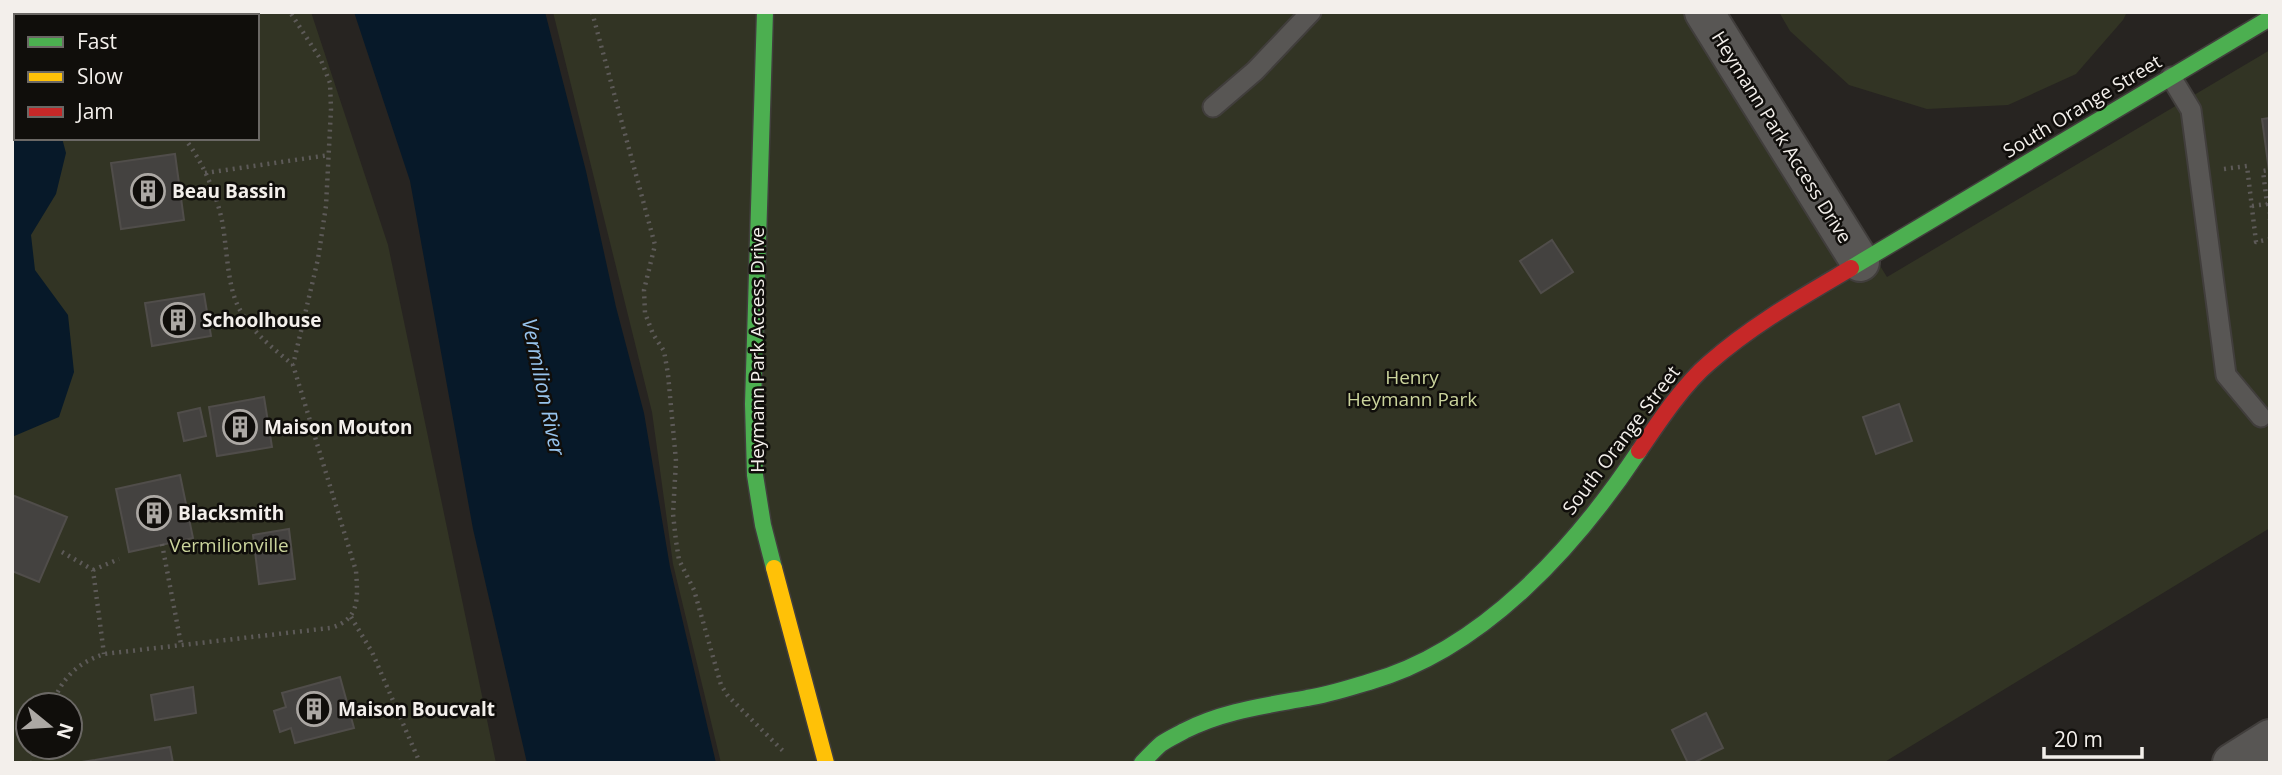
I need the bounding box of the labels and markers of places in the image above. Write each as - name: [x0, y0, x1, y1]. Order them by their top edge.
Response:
- building icon: Beau Bassin: [129, 172, 167, 210]
- place label: Beau Bassin: [172, 178, 286, 204]
- building icon: Schoolhouse: [159, 301, 197, 339]
- place label: Schoolhouse: [202, 307, 321, 333]
- building icon: Maison Mouton: [221, 408, 259, 446]
- place label: Maison Mouton: [264, 414, 412, 440]
- building icon: Blacksmith: [135, 494, 173, 532]
- place label: Blacksmith: [178, 500, 284, 526]
- building icon: Maison Boucvalt: [295, 690, 333, 728]
- place label: Maison Boucvalt: [338, 696, 495, 722]

